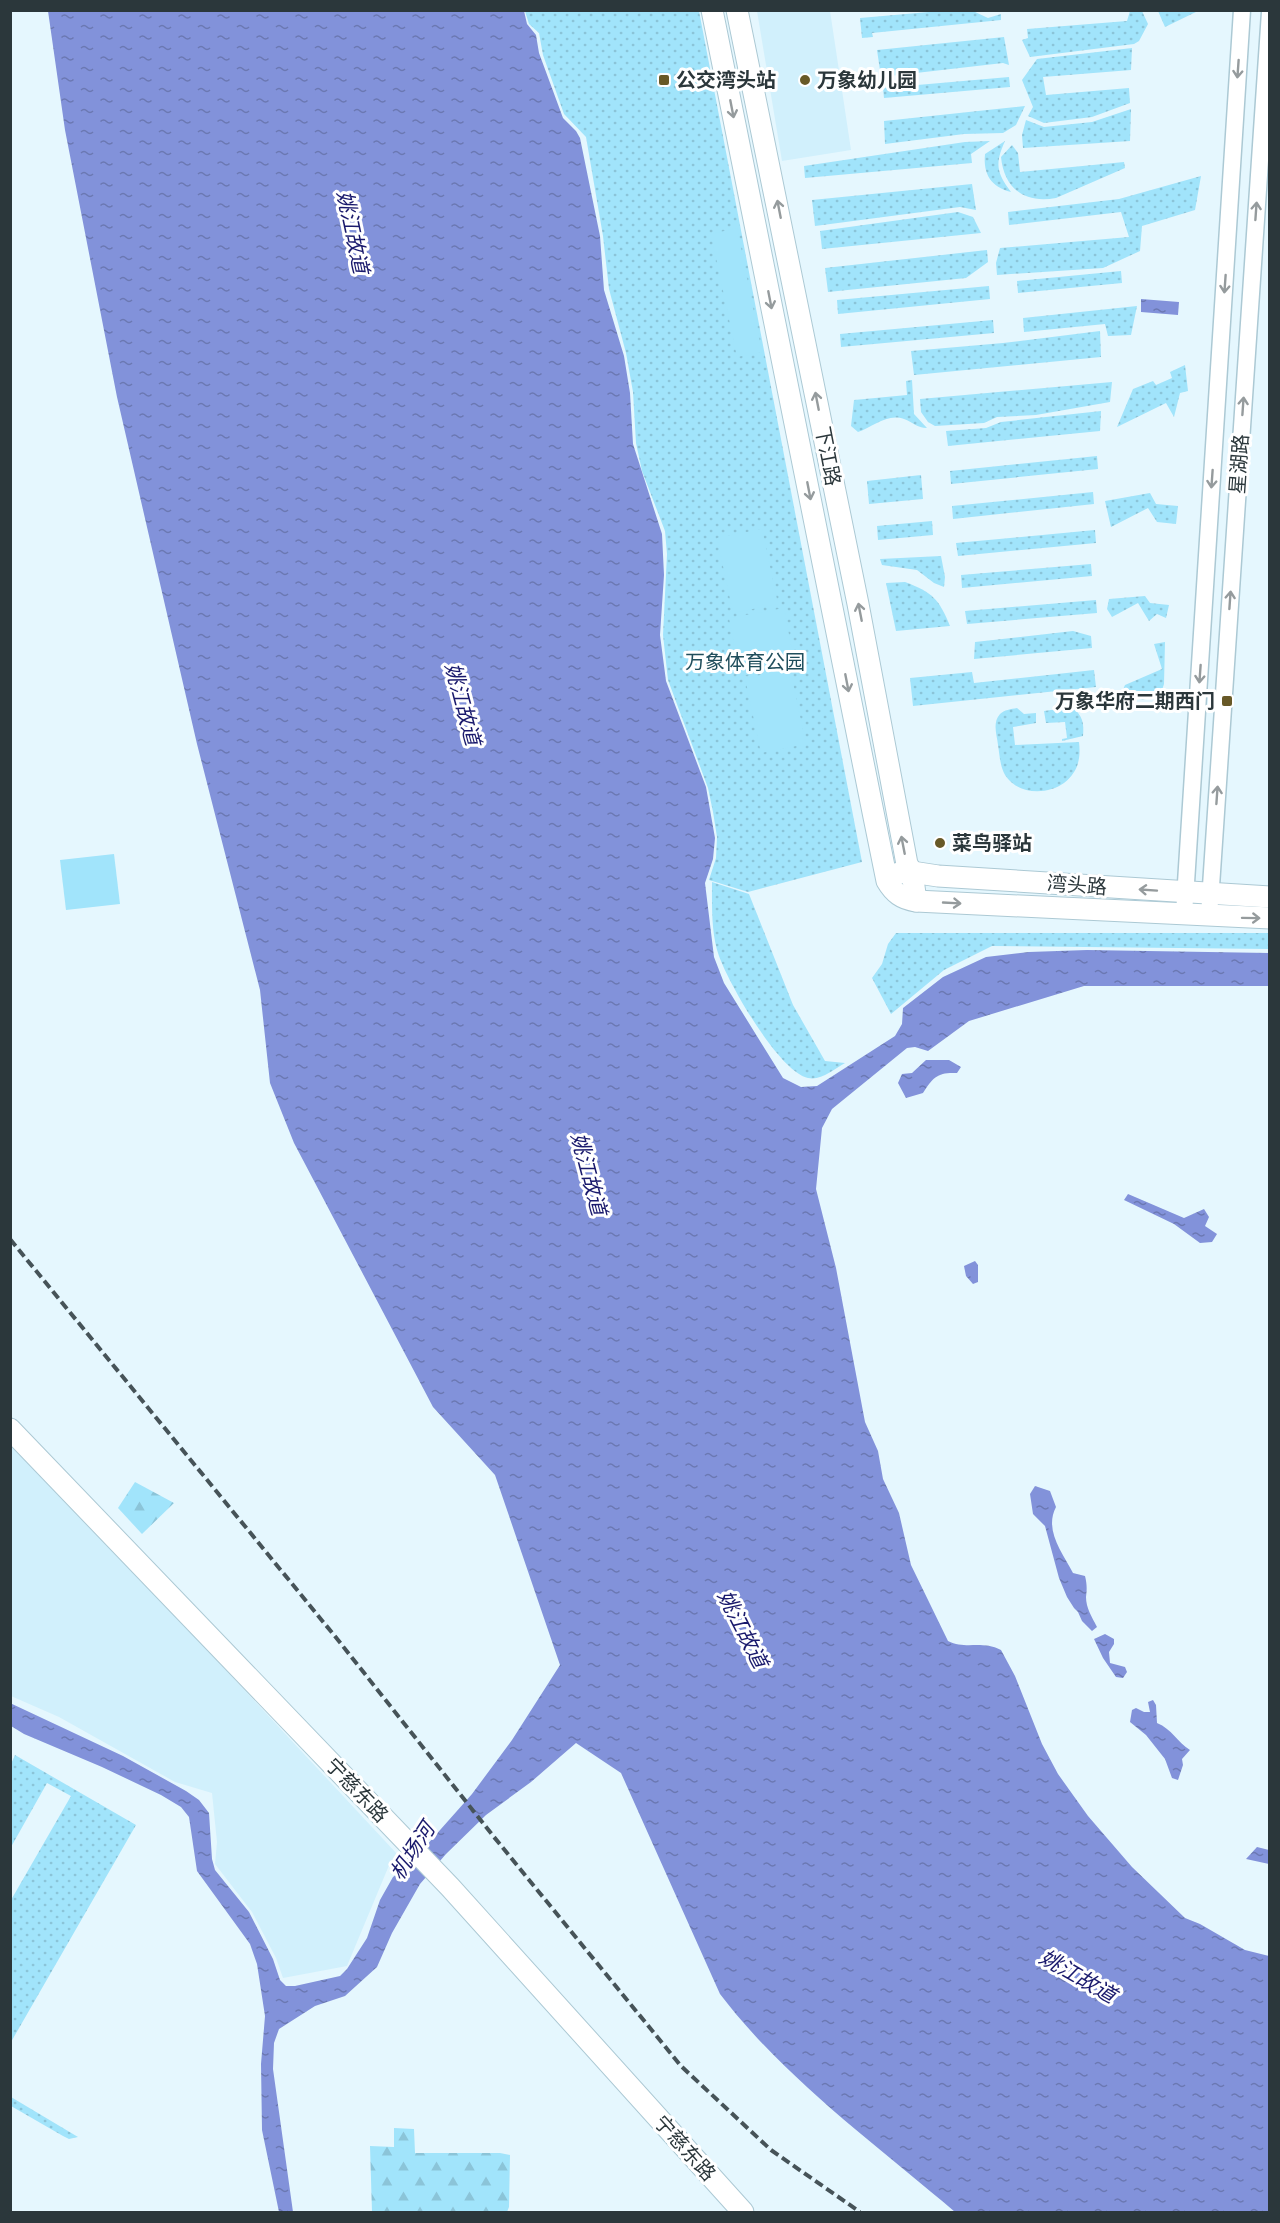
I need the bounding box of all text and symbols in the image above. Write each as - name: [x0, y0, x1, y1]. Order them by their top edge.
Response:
- one-way arrow: [1233, 58, 1244, 78]
- place label: 公交湾头站: [676, 68, 776, 92]
- place label: 万象幼儿园: [817, 68, 917, 92]
- marker: 公交湾头站: [657, 73, 671, 87]
- marker: 万象幼儿园: [798, 73, 812, 87]
- one-way arrow: [727, 99, 738, 118]
- water label: 姚江故道: [332, 188, 375, 279]
- one-way arrow: [773, 200, 784, 220]
- one-way arrow: [1251, 202, 1262, 222]
- one-way arrow: [1219, 274, 1230, 294]
- one-way arrow: [765, 290, 776, 309]
- one-way arrow: [811, 391, 822, 411]
- one-way arrow: [1238, 396, 1249, 416]
- street label: 下江路: [810, 424, 846, 488]
- street label: 星湖路: [1225, 433, 1253, 495]
- one-way arrow: [1206, 469, 1217, 489]
- one-way arrow: [804, 481, 815, 501]
- one-way arrow: [1225, 591, 1236, 611]
- one-way arrow: [854, 603, 865, 623]
- park label: 万象体育公园: [685, 650, 805, 674]
- water label: 姚江故道: [440, 660, 487, 751]
- one-way arrow: [1194, 663, 1205, 683]
- one-way arrow: [842, 672, 853, 692]
- place label: 万象华府二期西门: [1055, 689, 1215, 713]
- marker: 万象华府二期西门: [1220, 694, 1234, 708]
- one-way arrow: [1212, 785, 1223, 805]
- place label: 菜鸟驿站: [952, 831, 1032, 855]
- one-way arrow: [897, 836, 908, 856]
- marker: 菜鸟驿站: [933, 836, 947, 850]
- street label: 湾头路: [1046, 871, 1108, 899]
- one-way arrow: [1139, 884, 1159, 895]
- one-way arrow: [941, 897, 961, 908]
- one-way arrow: [1241, 912, 1261, 924]
- water label: 姚江故道: [566, 1130, 613, 1221]
- water label: 姚江故道: [713, 1586, 775, 1675]
- street label: 宁慈东路: [321, 1753, 393, 1827]
- water label: 机场河: [384, 1814, 442, 1884]
- water label: 姚江故道: [1035, 1944, 1123, 2009]
- street label: 宁慈东路: [649, 2110, 721, 2186]

